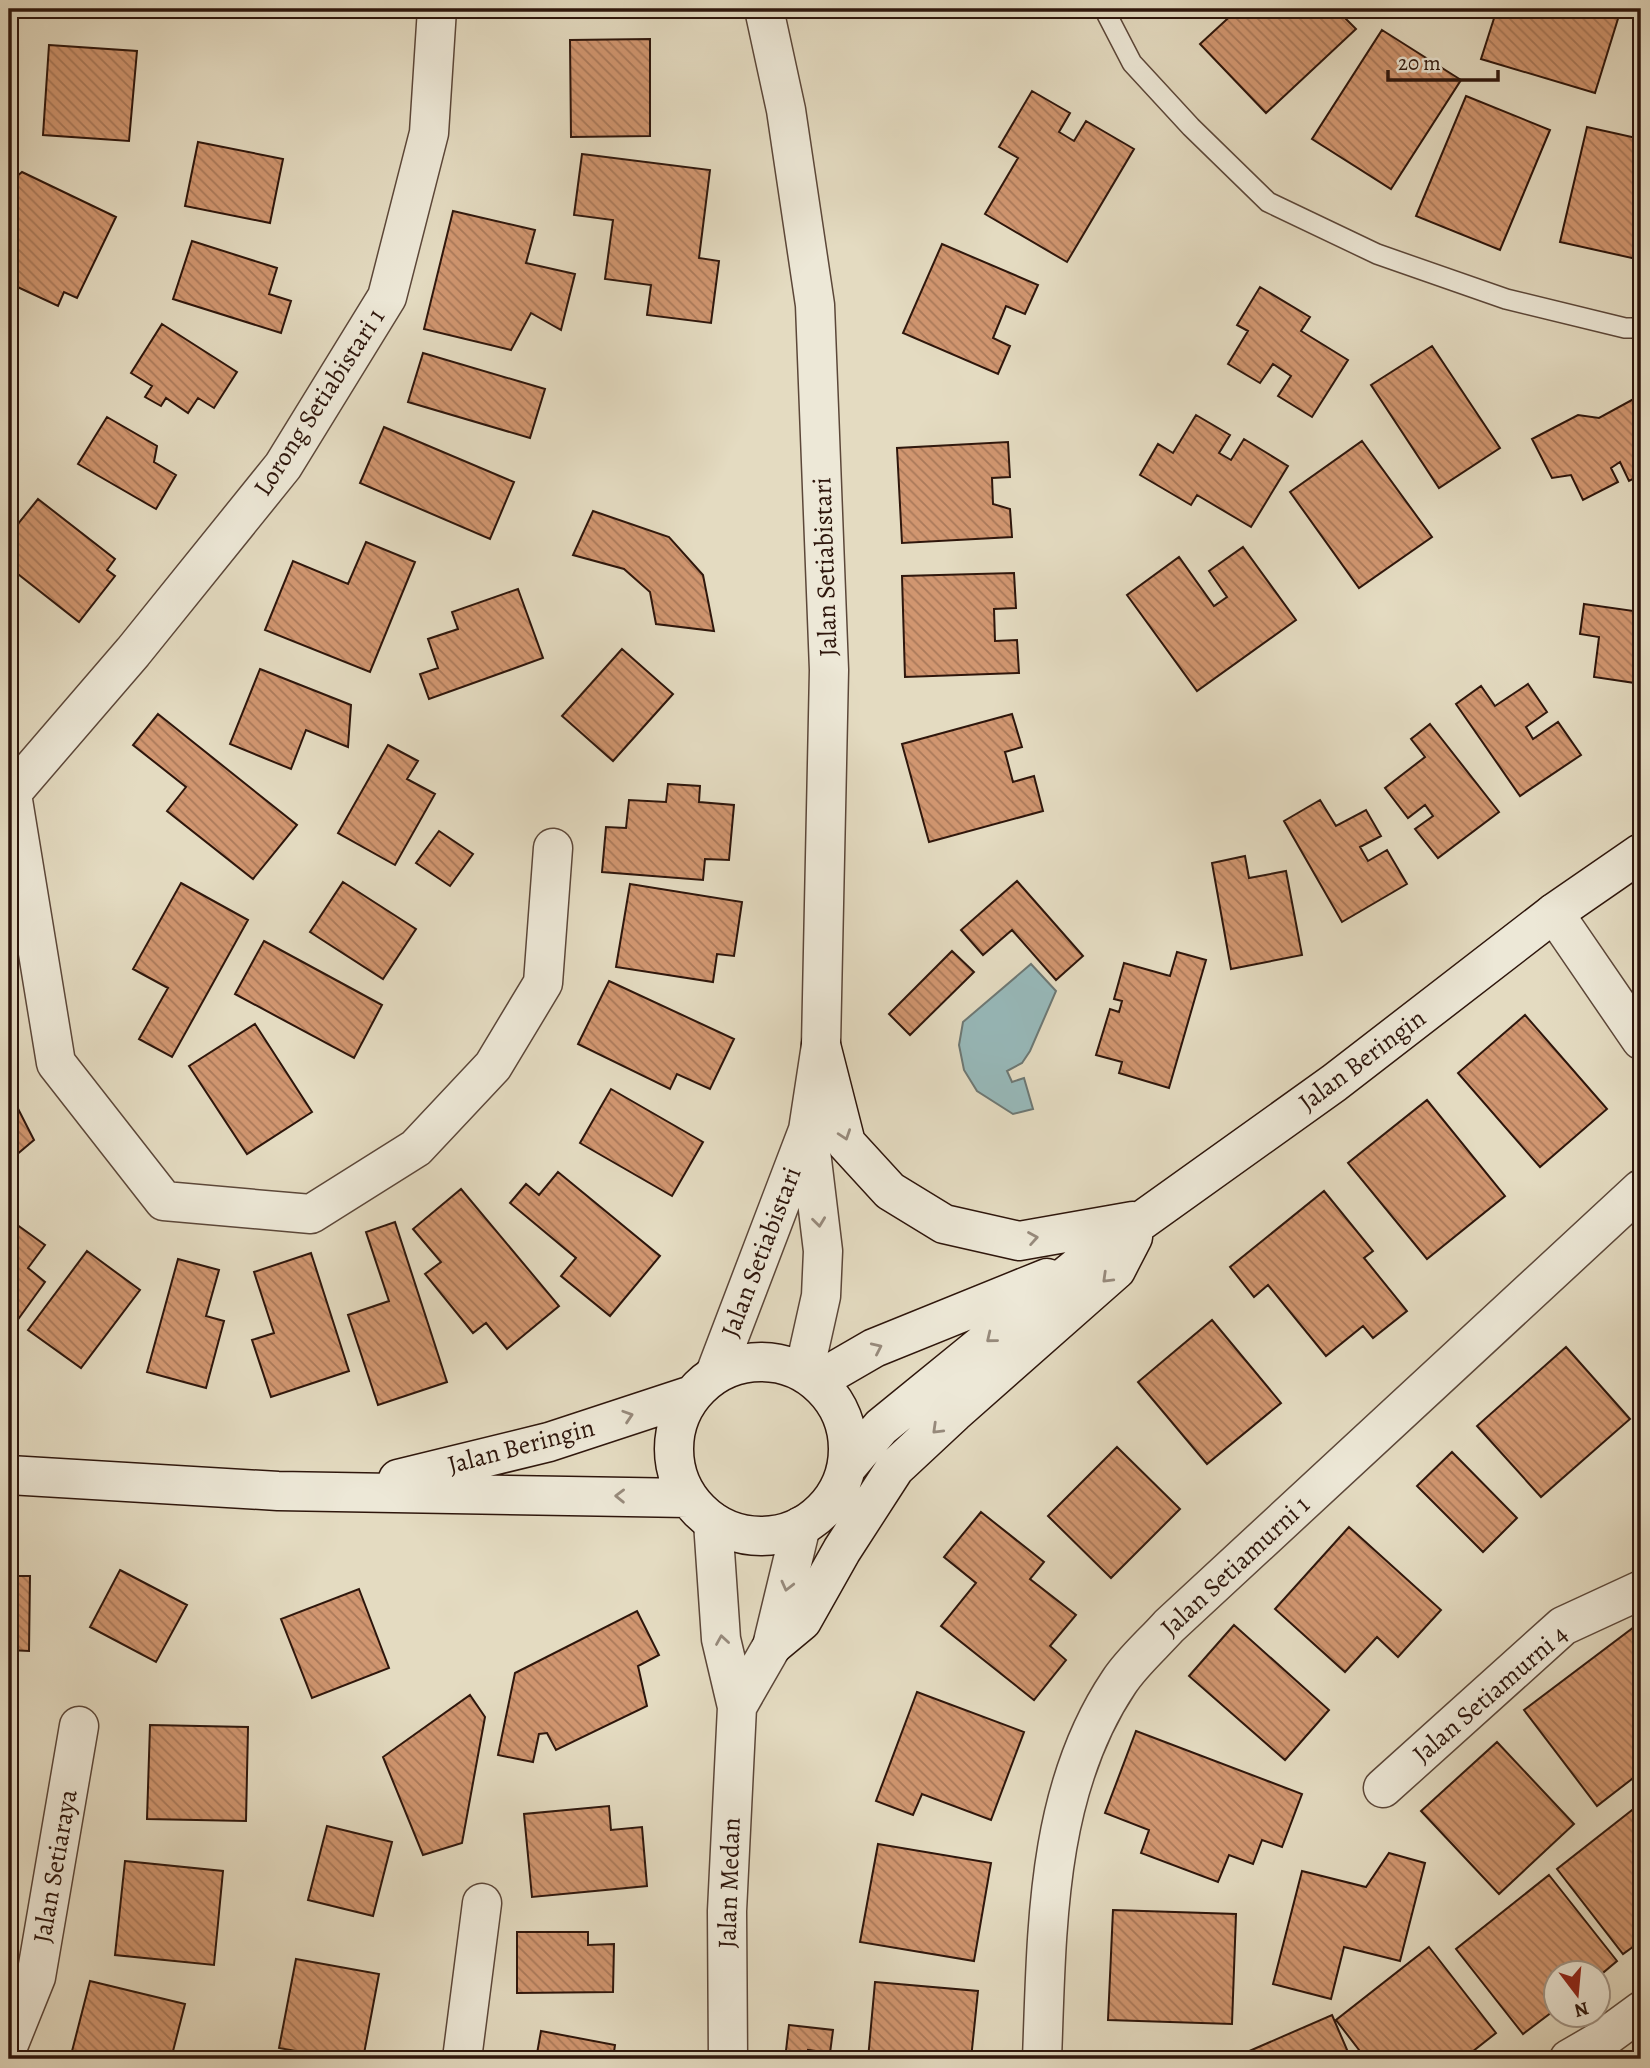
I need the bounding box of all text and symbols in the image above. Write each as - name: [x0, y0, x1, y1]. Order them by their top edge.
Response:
- scale bar: [1388, 38, 1498, 82]
- text: 20 m: [1398, 49, 1441, 77]
- street label: Lorong Setiabistari 1: [245, 301, 393, 503]
- street label: Jalan Setiabistari: [804, 477, 846, 657]
- street label: Jalan Beringin: [1291, 1001, 1433, 1119]
- one-way arrow: [836, 1128, 851, 1140]
- street label: Jalan Setiabistari: [712, 1162, 810, 1342]
- one-way arrow: [812, 1216, 827, 1228]
- one-way arrow: [1027, 1231, 1039, 1246]
- one-way arrow: [1102, 1269, 1115, 1282]
- one-way arrow: [986, 1330, 999, 1342]
- one-way arrow: [869, 1342, 882, 1356]
- one-way arrow: [622, 1409, 634, 1424]
- street label: Jalan Beringin: [444, 1410, 598, 1482]
- one-way arrow: [932, 1420, 945, 1433]
- one-way arrow: [614, 1488, 625, 1504]
- street label: Jalan Setiamurni 1: [1153, 1488, 1317, 1644]
- one-way arrow: [781, 1580, 795, 1592]
- street label: Jalan Setiamurni 4: [1405, 1617, 1575, 1771]
- one-way arrow: [715, 1634, 730, 1646]
- street label: Jalan Setiaraya: [24, 1787, 86, 1945]
- street label: Jalan Medan: [709, 1817, 749, 1949]
- north arrow: [1542, 1960, 1612, 2030]
- text: N: [1571, 1995, 1592, 2024]

